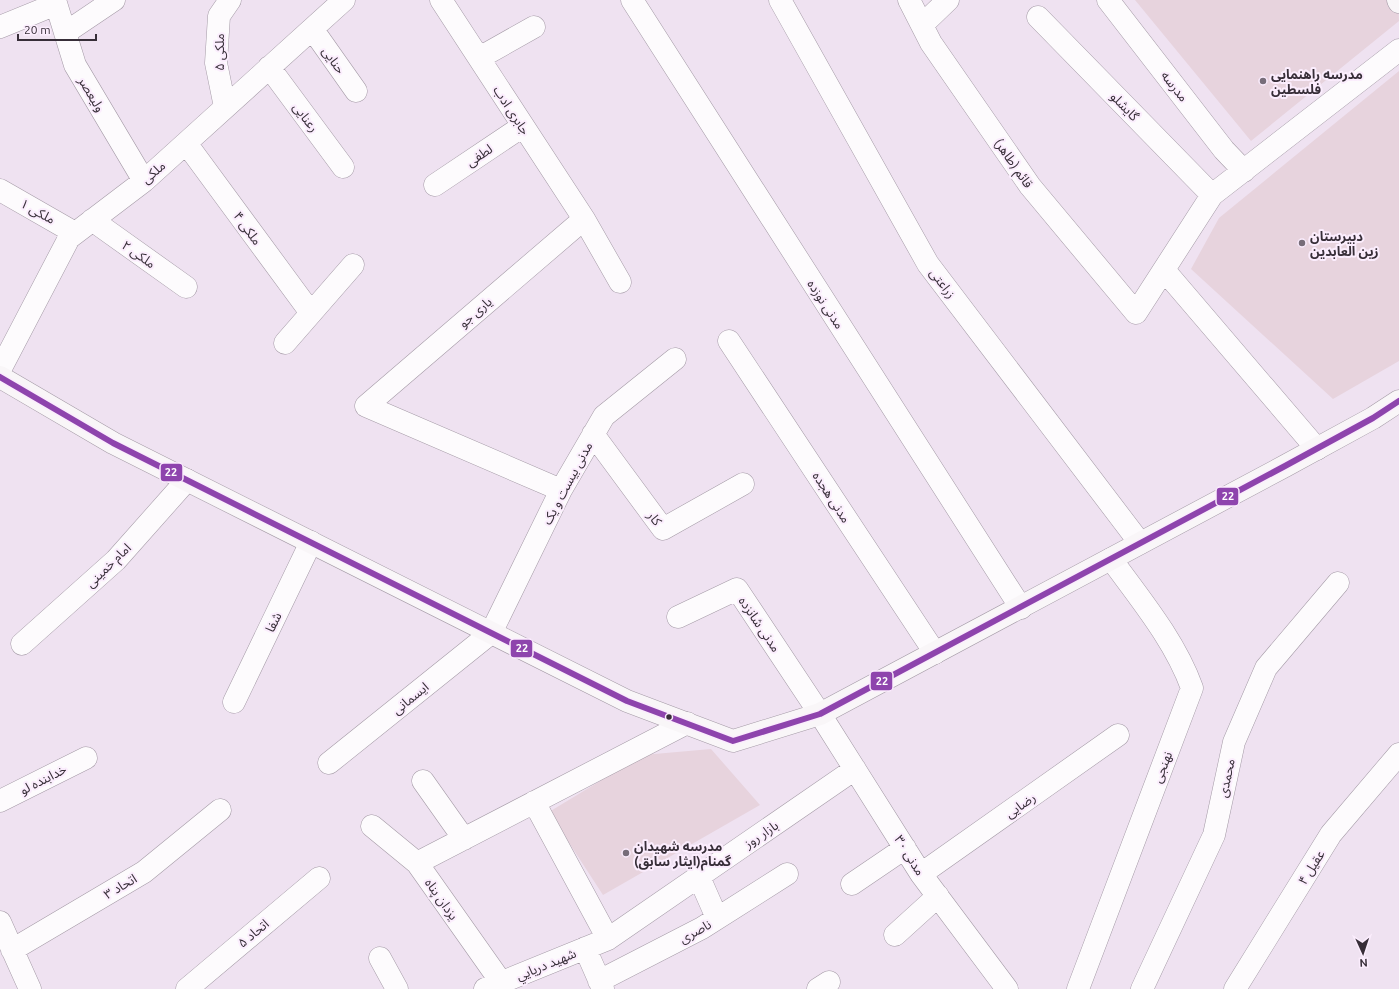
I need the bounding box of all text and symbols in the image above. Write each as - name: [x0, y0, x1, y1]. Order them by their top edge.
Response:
- scale bar: [18, 16, 96, 42]
- text: 20 m: [24, 23, 51, 36]
- street label: ملکی ۵: [212, 33, 228, 71]
- street label: حنایی: [318, 44, 348, 77]
- place label: مدرسه راهنمایی فلسطین: [1271, 67, 1363, 97]
- street label: مدرسه: [1158, 68, 1191, 105]
- street label: ولیعصر: [75, 73, 108, 115]
- marker: مدرسه راهنمایی فلسطین: [1258, 76, 1268, 86]
- street label: جابری ادب: [489, 83, 533, 138]
- street label: گایشلو: [1107, 89, 1142, 124]
- street label: رعنایی: [289, 100, 321, 135]
- street label: قائم (طاهر): [989, 136, 1036, 193]
- street label: لطفی: [463, 141, 496, 170]
- street label: ملکی: [138, 158, 169, 188]
- street label: ملکی ۱: [17, 196, 58, 228]
- street label: ملکی ۴: [230, 209, 265, 249]
- place label: دبیرستان زین العابدین: [1310, 229, 1379, 259]
- street label: ملکی ۲: [119, 238, 158, 272]
- marker: دبیرستان زین العابدین: [1297, 238, 1307, 248]
- street label: زراعتی: [926, 265, 959, 302]
- street label: مدنی نوزده: [803, 277, 847, 332]
- street label: یاری جو: [456, 294, 496, 332]
- street label: مدنی بیست و یک: [539, 439, 597, 528]
- line badge: 22: [160, 463, 183, 482]
- text: 22: [165, 466, 177, 478]
- street label: مدنی هجده: [809, 469, 854, 526]
- line badge: 22: [1216, 487, 1239, 506]
- text: 22: [1222, 490, 1234, 502]
- street label: کار: [644, 507, 665, 529]
- street label: امام خمینی: [83, 540, 135, 592]
- street label: مدنی شانزده: [735, 594, 784, 655]
- street label: شفا: [262, 610, 284, 634]
- line badge: 22: [510, 639, 533, 658]
- text: 22: [516, 642, 528, 654]
- line badge: 22: [870, 671, 893, 691]
- text: 22: [876, 675, 888, 687]
- street label: ایسمانی: [389, 679, 432, 718]
- unlabelled marker: [664, 712, 674, 722]
- street label: نهنجی: [1150, 749, 1176, 785]
- street label: محمدی: [1215, 757, 1239, 799]
- street label: خدابنده لو: [17, 761, 69, 798]
- street label: رضایی: [1002, 790, 1039, 822]
- street label: بازار روز: [741, 818, 781, 852]
- street label: مدنی ۳۰: [891, 832, 928, 879]
- place label: مدرسه شهیدان گمنام(ایثار سابق): [634, 839, 731, 871]
- street label: عقیل ۴: [1295, 847, 1329, 888]
- marker: مدرسه شهیدان گمنام(ایثار سابق): [621, 848, 631, 858]
- street label: اتحاد ۳: [101, 871, 139, 901]
- street label: یزدان پناه: [420, 876, 461, 924]
- street label: اتحاد ۵: [235, 916, 271, 950]
- street label: ناصری: [677, 917, 714, 947]
- north arrow: [1343, 933, 1383, 973]
- street label: شهيد دريايي: [514, 946, 579, 986]
- text: N: [1359, 957, 1368, 969]

